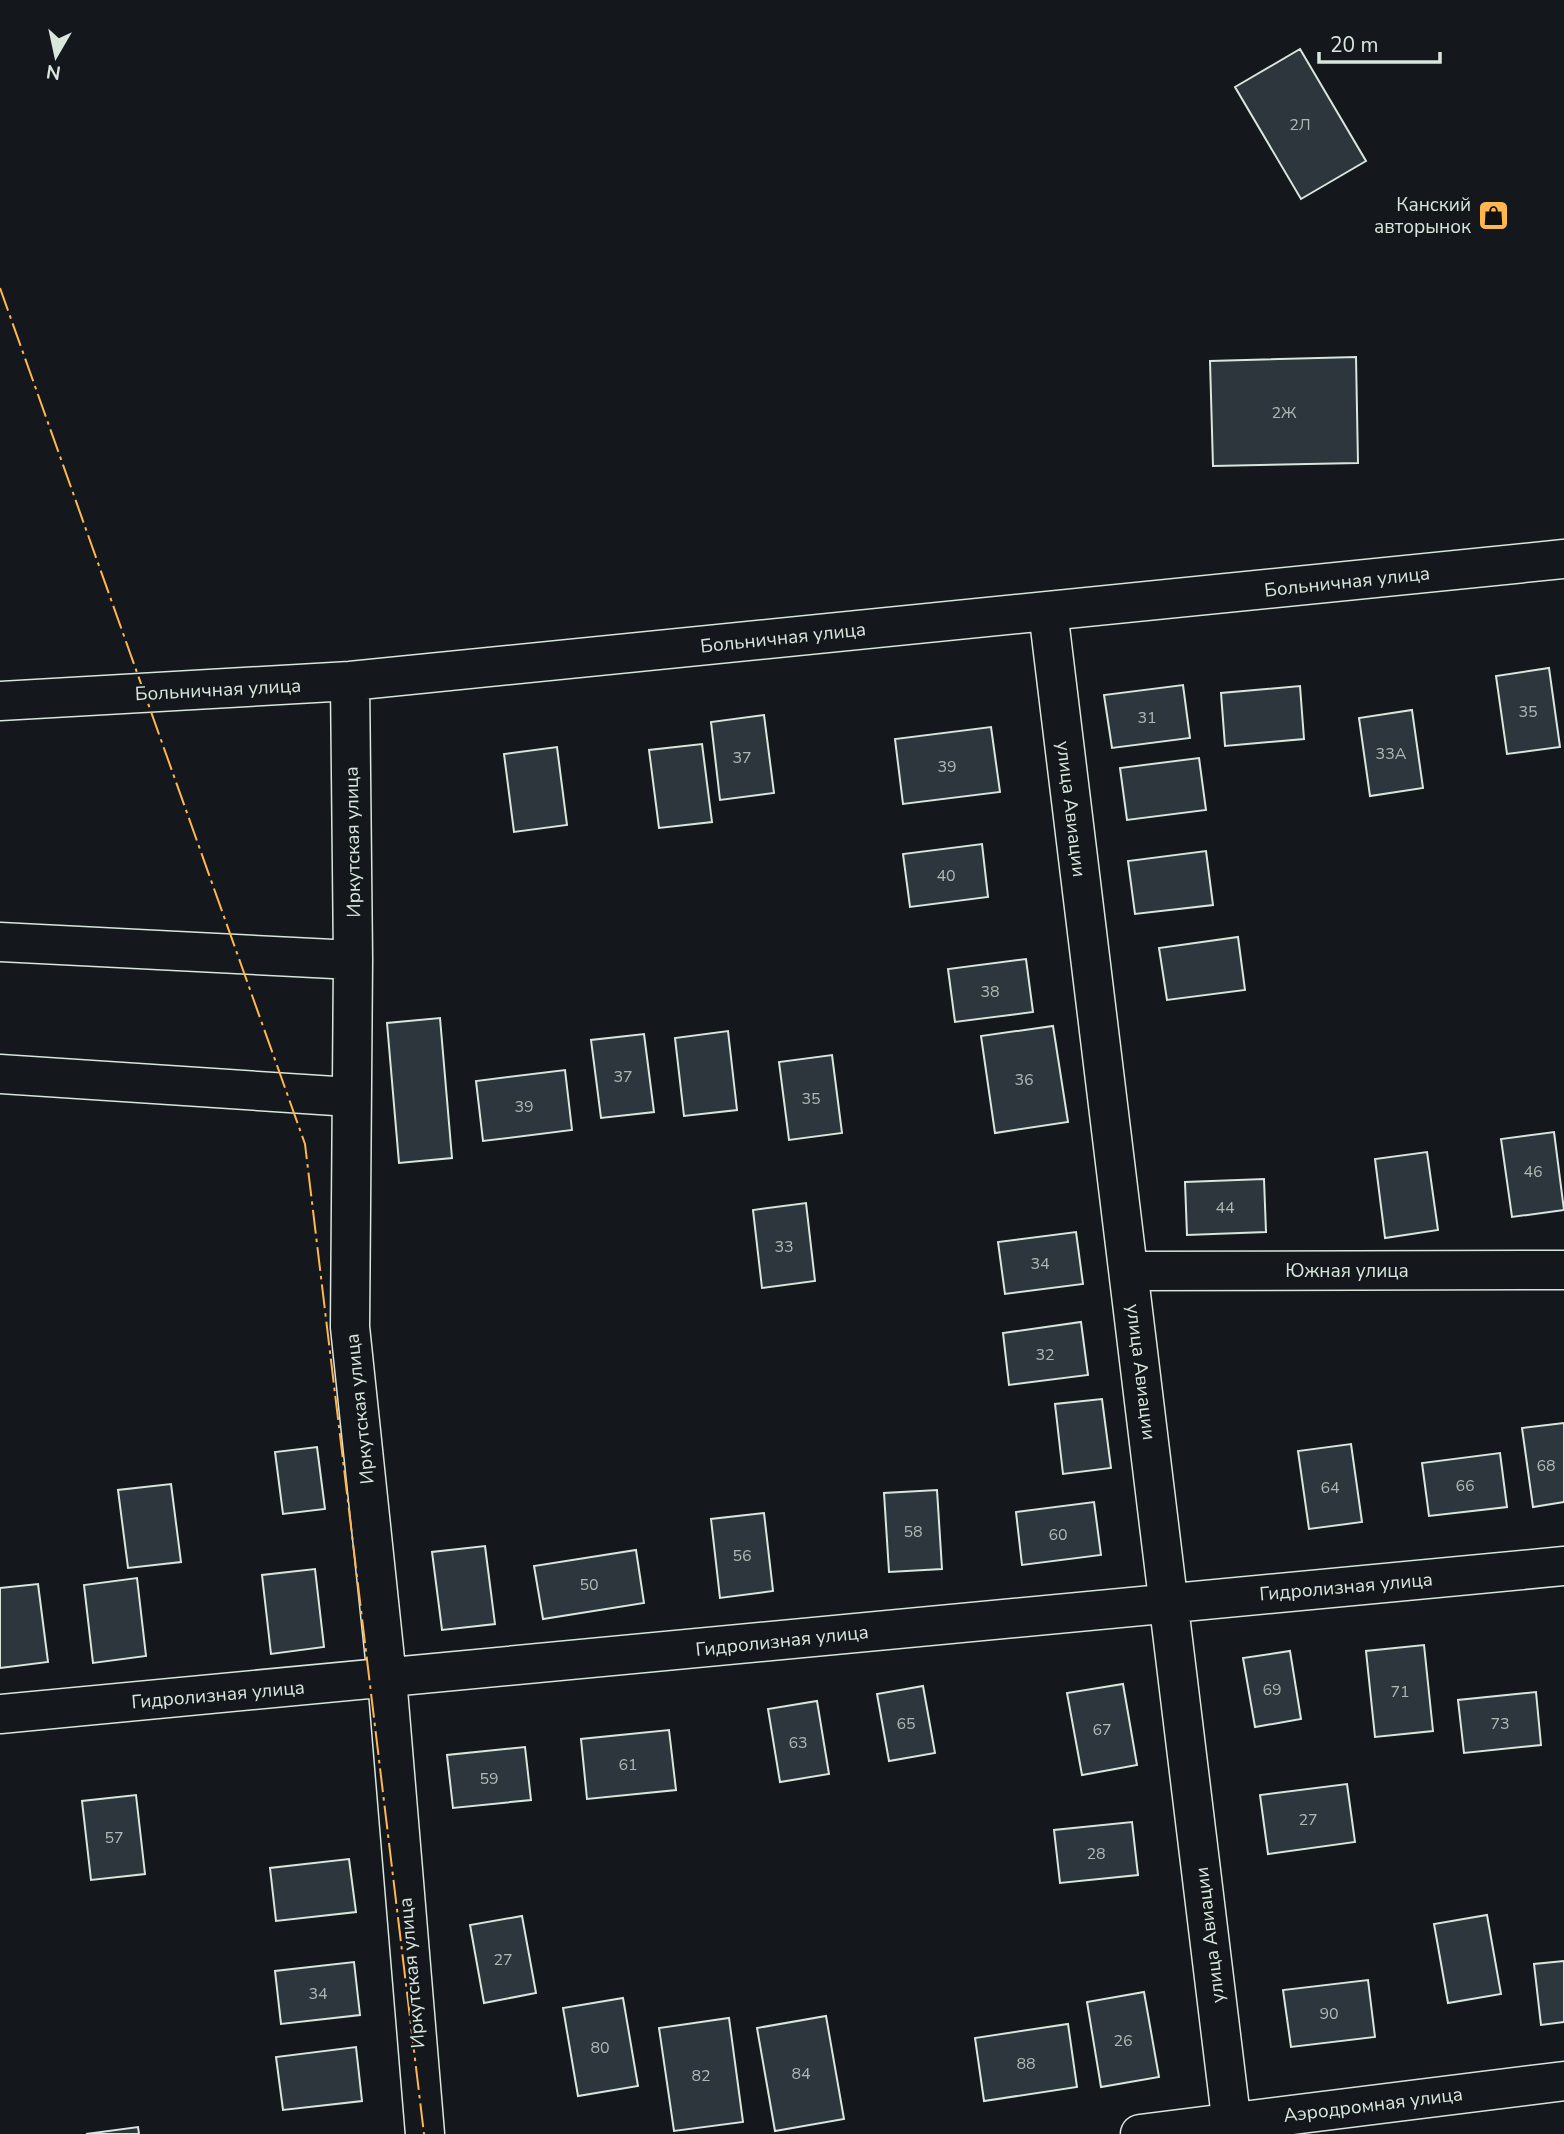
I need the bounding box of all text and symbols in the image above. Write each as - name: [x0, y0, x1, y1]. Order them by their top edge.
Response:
- north arrow: [21, 21, 91, 91]
- scale bar: [1319, 21, 1440, 65]
- text: 20 m: [1330, 31, 1379, 59]
- text: N: [44, 58, 63, 86]
- house number: 2Л: [1289, 114, 1311, 136]
- place label: Канский авторынок: [1374, 192, 1471, 240]
- shop icon: Канский авторынок: [1477, 198, 1511, 232]
- house number: 2Ж: [1271, 402, 1297, 424]
- street label: Больничная улица: [1263, 560, 1431, 604]
- street label: Больничная улица: [699, 616, 867, 660]
- street label: Больничная улица: [134, 673, 302, 707]
- house number: 35: [1518, 701, 1538, 723]
- house number: 31: [1137, 707, 1157, 729]
- street label: улица Авиации: [1050, 740, 1092, 879]
- house number: 33А: [1376, 743, 1407, 765]
- house number: 37: [732, 747, 752, 769]
- house number: 39: [937, 756, 957, 778]
- street label: Иркутская улица: [339, 766, 367, 918]
- house number: 40: [936, 865, 956, 887]
- house number: 38: [980, 981, 1000, 1003]
- house number: 37: [613, 1066, 633, 1088]
- house number: 36: [1014, 1069, 1034, 1091]
- house number: 35: [801, 1088, 821, 1110]
- house number: 39: [514, 1096, 534, 1118]
- house number: 46: [1523, 1161, 1543, 1183]
- house number: 44: [1215, 1197, 1235, 1219]
- house number: 33: [774, 1236, 794, 1258]
- house number: 34: [1030, 1253, 1050, 1275]
- street label: Южная улица: [1285, 1258, 1409, 1284]
- street label: улица Авиации: [1120, 1303, 1162, 1442]
- street label: Иркутская улица: [339, 1332, 381, 1485]
- house number: 32: [1035, 1344, 1055, 1366]
- house number: 68: [1536, 1455, 1556, 1477]
- house number: 66: [1455, 1475, 1475, 1497]
- house number: 64: [1320, 1477, 1340, 1499]
- house number: 58: [903, 1521, 923, 1543]
- house number: 60: [1048, 1524, 1068, 1546]
- house number: 56: [732, 1545, 752, 1567]
- street label: Гидролизная улица: [1258, 1566, 1434, 1608]
- house number: 50: [579, 1574, 599, 1596]
- street label: Гидролизная улица: [694, 1619, 870, 1663]
- street label: Гидролизная улица: [130, 1674, 306, 1716]
- house number: 69: [1262, 1679, 1282, 1701]
- house number: 71: [1390, 1681, 1410, 1703]
- house number: 65: [896, 1713, 916, 1735]
- house number: 73: [1490, 1713, 1510, 1735]
- house number: 67: [1092, 1719, 1112, 1741]
- house number: 63: [788, 1732, 808, 1754]
- house number: 61: [618, 1754, 638, 1776]
- house number: 59: [479, 1768, 499, 1790]
- house number: 27: [1298, 1809, 1318, 1831]
- house number: 57: [104, 1827, 124, 1849]
- house number: 28: [1086, 1843, 1106, 1865]
- street label: улица Авиации: [1189, 1865, 1231, 2004]
- street label: Иркутская улица: [392, 1897, 432, 2049]
- house number: 27: [493, 1949, 513, 1971]
- house number: 34: [308, 1983, 328, 2005]
- house number: 90: [1319, 2003, 1339, 2025]
- house number: 26: [1113, 2030, 1133, 2052]
- house number: 80: [590, 2037, 610, 2059]
- house number: 88: [1016, 2053, 1036, 2075]
- house number: 84: [791, 2063, 811, 2085]
- house number: 82: [691, 2065, 711, 2087]
- street label: Аэродромная улица: [1282, 2081, 1464, 2129]

